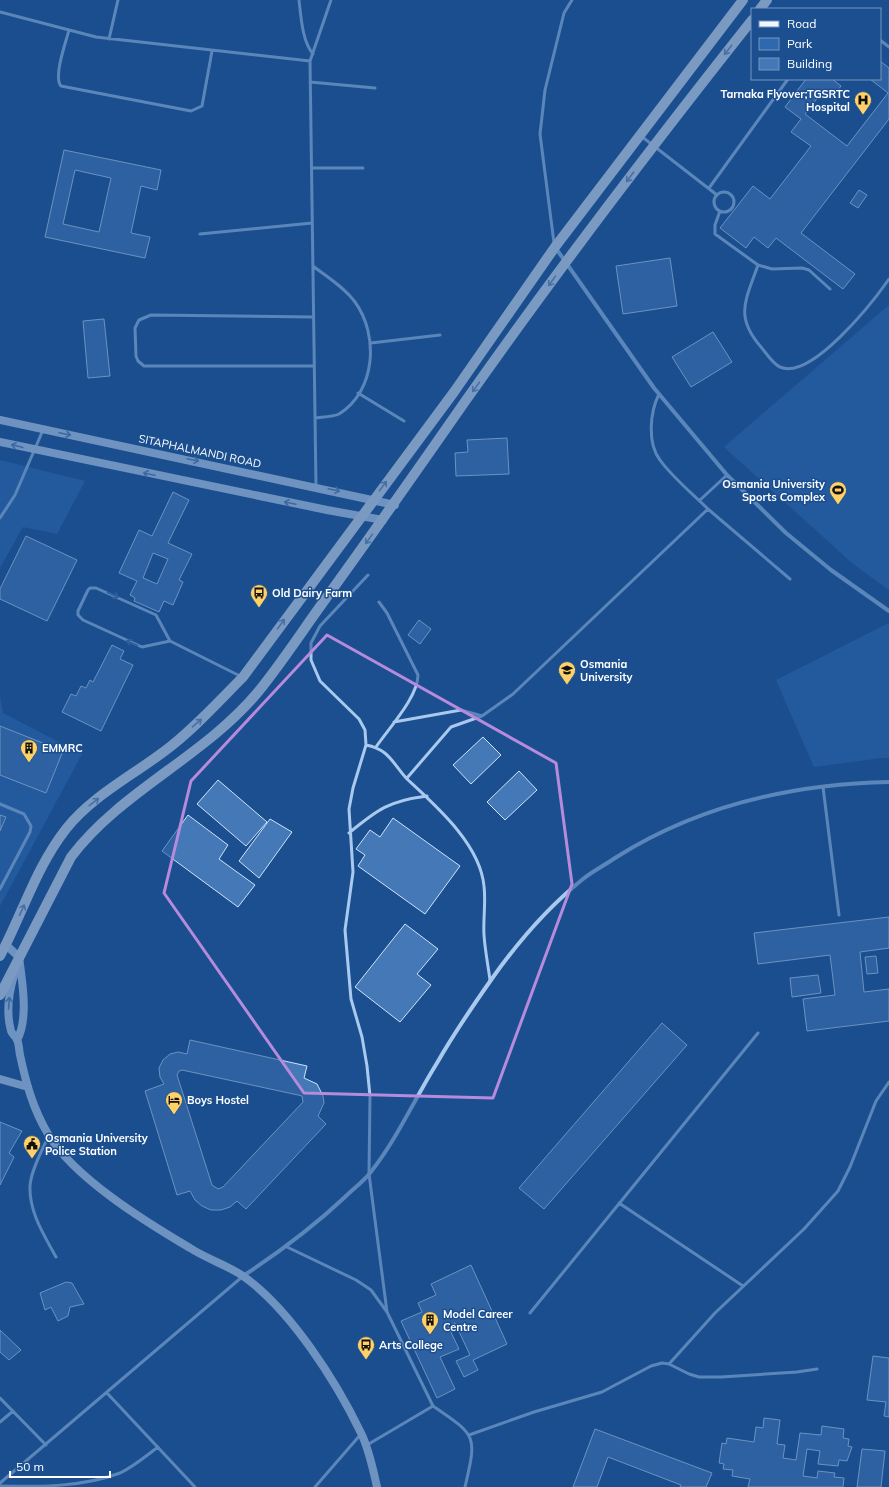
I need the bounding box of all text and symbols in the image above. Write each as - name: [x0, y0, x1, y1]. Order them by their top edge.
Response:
- legend: [751, 8, 881, 80]
- text: Road: [787, 16, 816, 31]
- text: Park: [787, 36, 813, 51]
- one-way arrow: [724, 45, 732, 56]
- text: Building: [787, 56, 832, 71]
- place label: Tarnaka Flyover;TGSRTC Hospital: [720, 87, 850, 114]
- hospital icon: Tarnaka Flyover;TGSRTC Hospital: [853, 90, 873, 115]
- one-way arrow: [626, 171, 634, 182]
- one-way arrow: [548, 276, 556, 287]
- one-way arrow: [472, 381, 480, 392]
- one-way arrow: [59, 430, 72, 438]
- street label: SITAPHALMANDI ROAD: [137, 431, 263, 471]
- one-way arrow: [11, 441, 24, 449]
- one-way arrow: [186, 457, 199, 465]
- one-way arrow: [143, 469, 156, 477]
- place label: Osmania University Sports Complex: [722, 477, 826, 504]
- one-way arrow: [379, 480, 387, 491]
- sports icon: Osmania University Sports Complex: [828, 480, 848, 505]
- one-way arrow: [327, 486, 340, 494]
- one-way arrow: [284, 498, 297, 506]
- one-way arrow: [365, 533, 374, 544]
- bus stop icon: Old Dairy Farm: [249, 583, 269, 608]
- place label: Old Dairy Farm: [272, 586, 352, 600]
- one-way arrow: [106, 592, 118, 600]
- one-way arrow: [277, 619, 285, 630]
- one-way arrow: [127, 638, 139, 646]
- place label: Osmania University: [580, 657, 632, 684]
- school or university icon: Osmania University: [557, 660, 577, 685]
- one-way arrow: [192, 718, 202, 727]
- building icon: EMMRC: [19, 738, 39, 763]
- place label: EMMRC: [42, 741, 83, 755]
- one-way arrow: [89, 798, 100, 806]
- one-way arrow: [19, 904, 26, 916]
- one-way arrow: [5, 997, 13, 1010]
- hotel icon: Boys Hostel: [164, 1090, 184, 1115]
- place label: Boys Hostel: [187, 1093, 249, 1107]
- place label: Osmania University Police Station: [45, 1131, 148, 1158]
- public building icon: Osmania University Police Station: [22, 1134, 42, 1159]
- place label: Model Career Centre: [443, 1307, 513, 1334]
- building icon: Model Career Centre: [420, 1310, 440, 1335]
- bus stop icon: Arts College: [356, 1335, 376, 1360]
- place label: Arts College: [379, 1338, 443, 1352]
- scale bar: [10, 1453, 110, 1479]
- text: 50 m: [16, 1459, 44, 1474]

